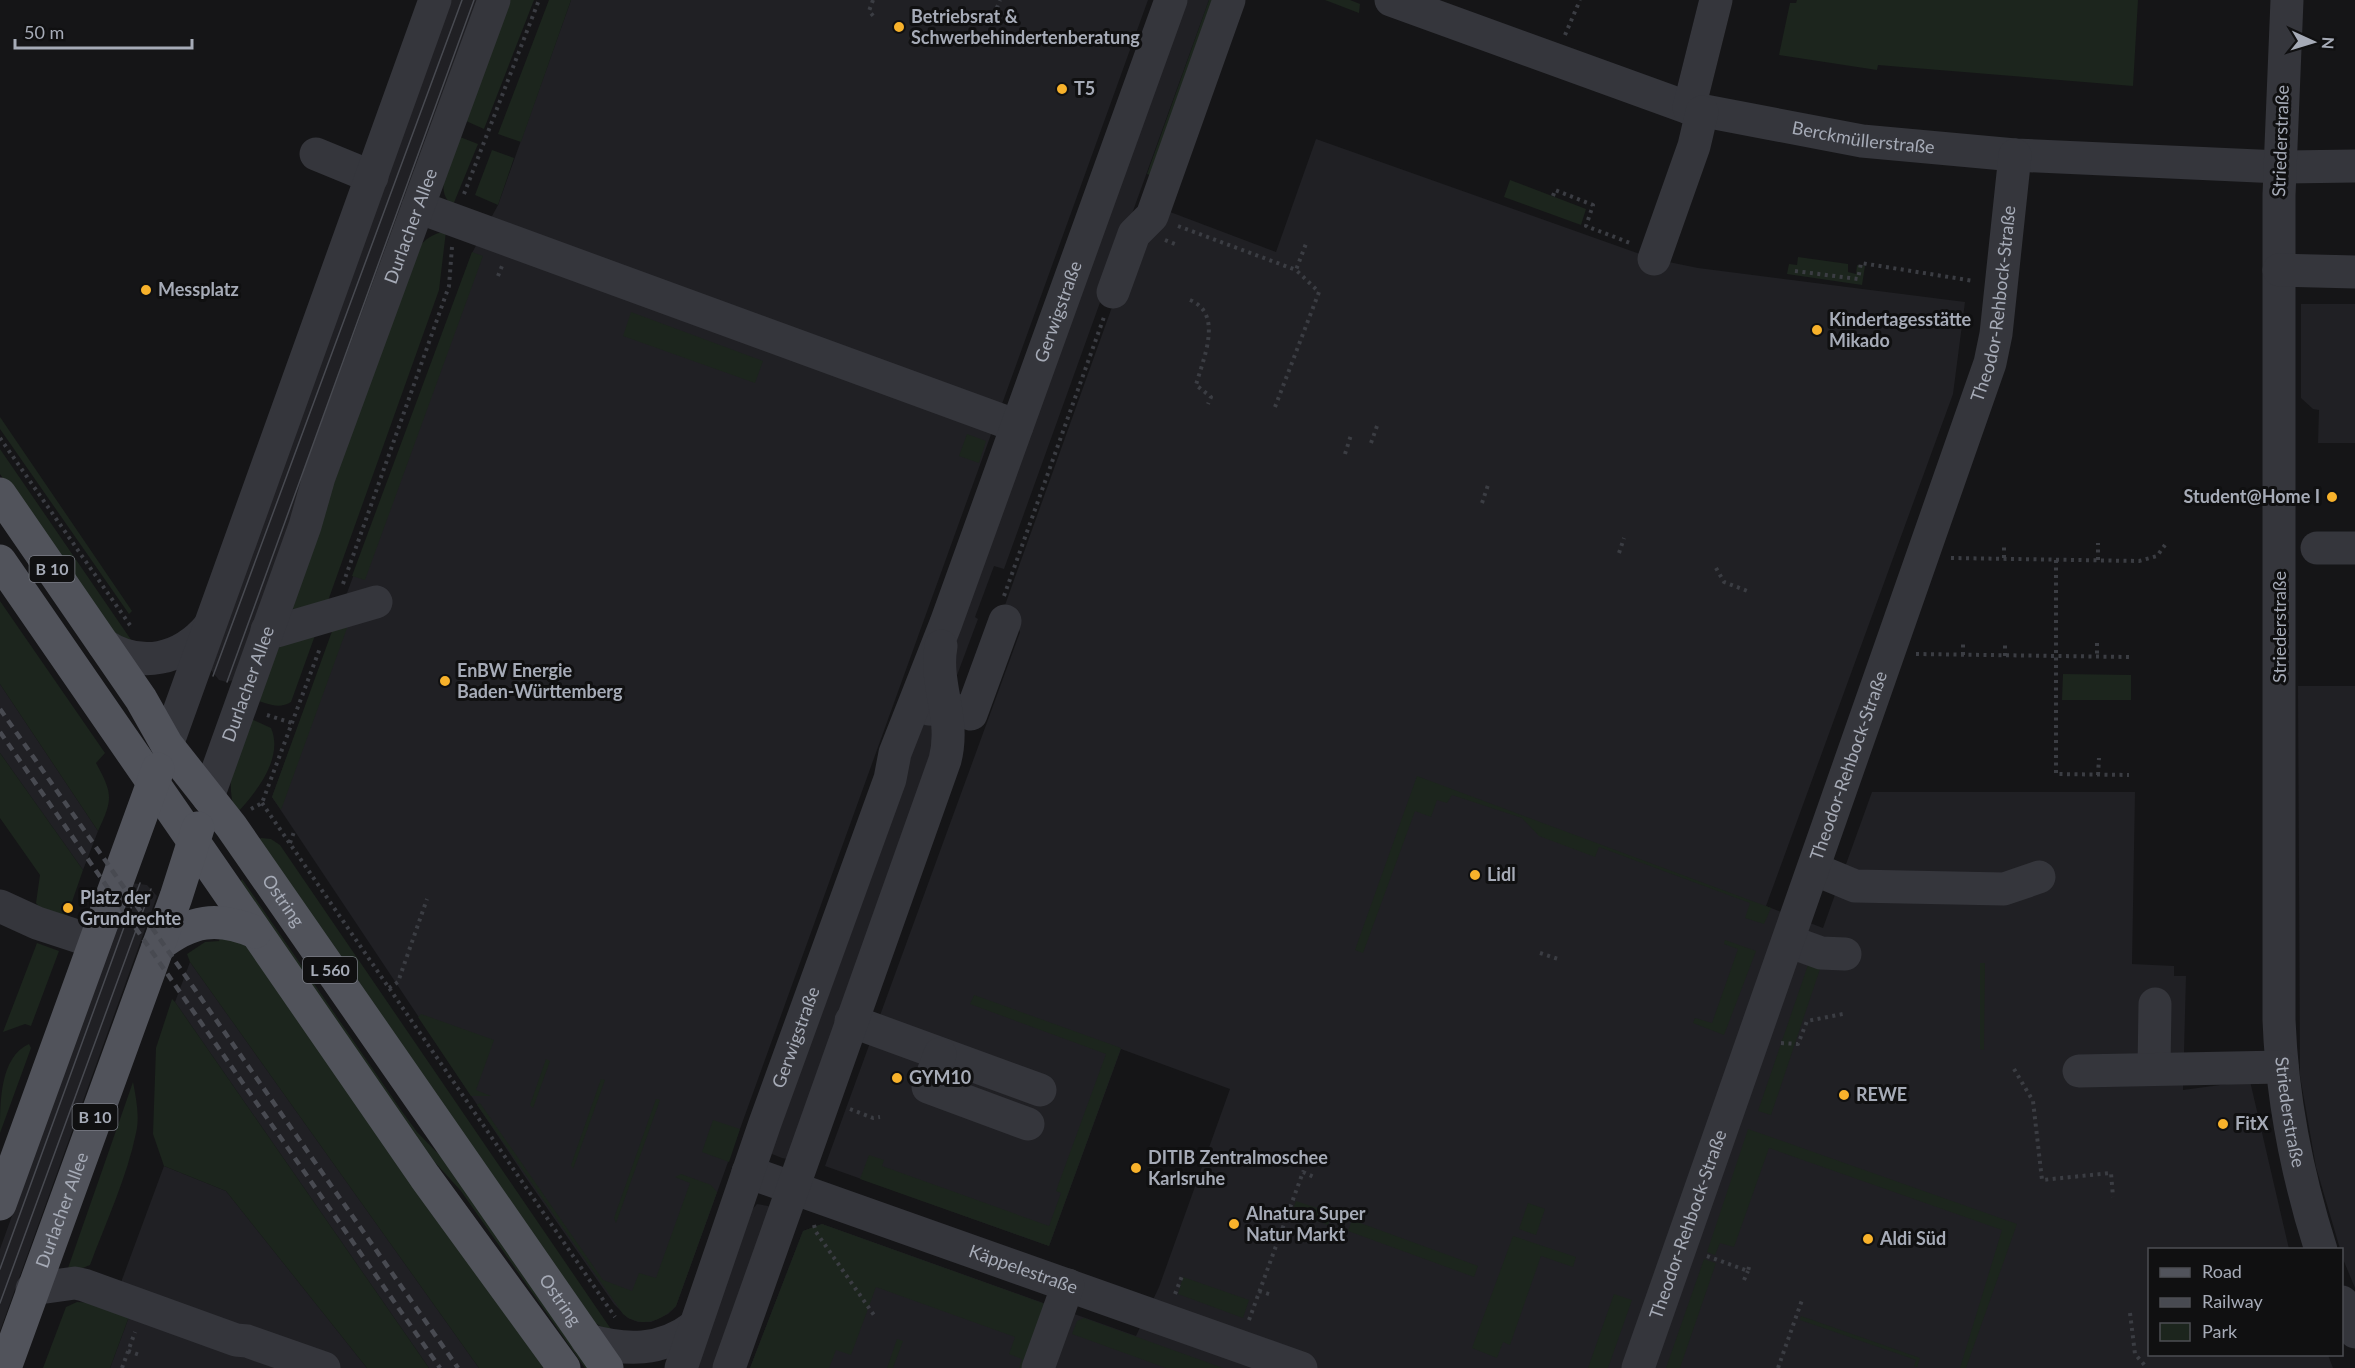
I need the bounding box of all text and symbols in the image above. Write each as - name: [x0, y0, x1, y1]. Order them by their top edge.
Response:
- place label: Betriebsrat & Schwerbehindertenberatung: [911, 5, 1140, 48]
- scale bar: [15, 12, 192, 50]
- north arrow: [2283, 12, 2343, 72]
- marker: Betriebsrat & Schwerbehindertenberatung: [892, 20, 906, 34]
- text: 50 m: [24, 21, 64, 43]
- text: N: [2319, 36, 2338, 50]
- place label: T5: [1074, 77, 1095, 99]
- marker: T5: [1055, 82, 1069, 96]
- street label: Striederstraße: [2267, 85, 2293, 197]
- street label: Berckmüllerstraße: [1790, 116, 1936, 158]
- street label: Durlacher Allee: [379, 165, 441, 287]
- street label: Theodor-Rehbock-Straße: [1965, 204, 2020, 405]
- street label: Gerwigstraße: [1029, 258, 1086, 365]
- place label: Messplatz: [158, 278, 239, 300]
- marker: Messplatz: [139, 283, 153, 297]
- place label: Kindertagesstätte Mikado: [1829, 308, 1971, 351]
- marker: Kindertagesstätte Mikado: [1810, 323, 1824, 337]
- place label: Student@Home I: [2184, 485, 2320, 507]
- marker: Student@Home I: [2325, 490, 2339, 504]
- road number: B 10: [29, 556, 74, 582]
- street label: Striederstraße: [2268, 571, 2290, 683]
- street label: Durlacher Allee: [217, 623, 278, 745]
- place label: EnBW Energie Baden-Württemberg: [457, 659, 623, 702]
- street label: Theodor-Rehbock-Straße: [1805, 668, 1891, 863]
- marker: EnBW Energie Baden-Württemberg: [438, 674, 452, 688]
- place label: Lidl: [1487, 863, 1516, 885]
- marker: Lidl: [1468, 868, 1482, 882]
- street label: Ostring: [258, 870, 310, 931]
- place label: Platz der Grundrechte: [80, 886, 182, 929]
- marker: Platz der Grundrechte: [61, 901, 75, 915]
- road number: L 560: [303, 957, 357, 983]
- street label: Gerwigstraße: [767, 983, 824, 1091]
- street label: Striederstraße: [2271, 1056, 2310, 1169]
- place label: GYM10: [909, 1066, 971, 1088]
- marker: GYM10: [890, 1071, 904, 1085]
- place label: REWE: [1856, 1083, 1907, 1105]
- marker: REWE: [1837, 1088, 1851, 1102]
- road number: B 10: [72, 1104, 118, 1130]
- place label: FitX: [2235, 1112, 2269, 1134]
- marker: FitX: [2216, 1117, 2230, 1131]
- street label: Theodor-Rehbock-Straße: [1644, 1127, 1731, 1322]
- place label: DITIB Zentralmoschee Karlsruhe: [1148, 1146, 1328, 1189]
- street label: Durlacher Allee: [30, 1149, 92, 1271]
- marker: DITIB Zentralmoschee Karlsruhe: [1129, 1161, 1143, 1175]
- place label: Alnatura Super Natur Markt: [1245, 1202, 1366, 1245]
- marker: Alnatura Super Natur Markt: [1227, 1217, 1241, 1231]
- place label: Aldi Süd: [1879, 1227, 1946, 1249]
- marker: Aldi Süd: [1861, 1232, 1875, 1246]
- street label: Käppelestraße: [966, 1239, 1081, 1298]
- legend: [2148, 1248, 2343, 1356]
- text: Road: [2202, 1260, 2242, 1282]
- street label: Ostring: [535, 1269, 587, 1330]
- text: Railway: [2202, 1290, 2263, 1312]
- text: Park: [2202, 1320, 2238, 1342]

